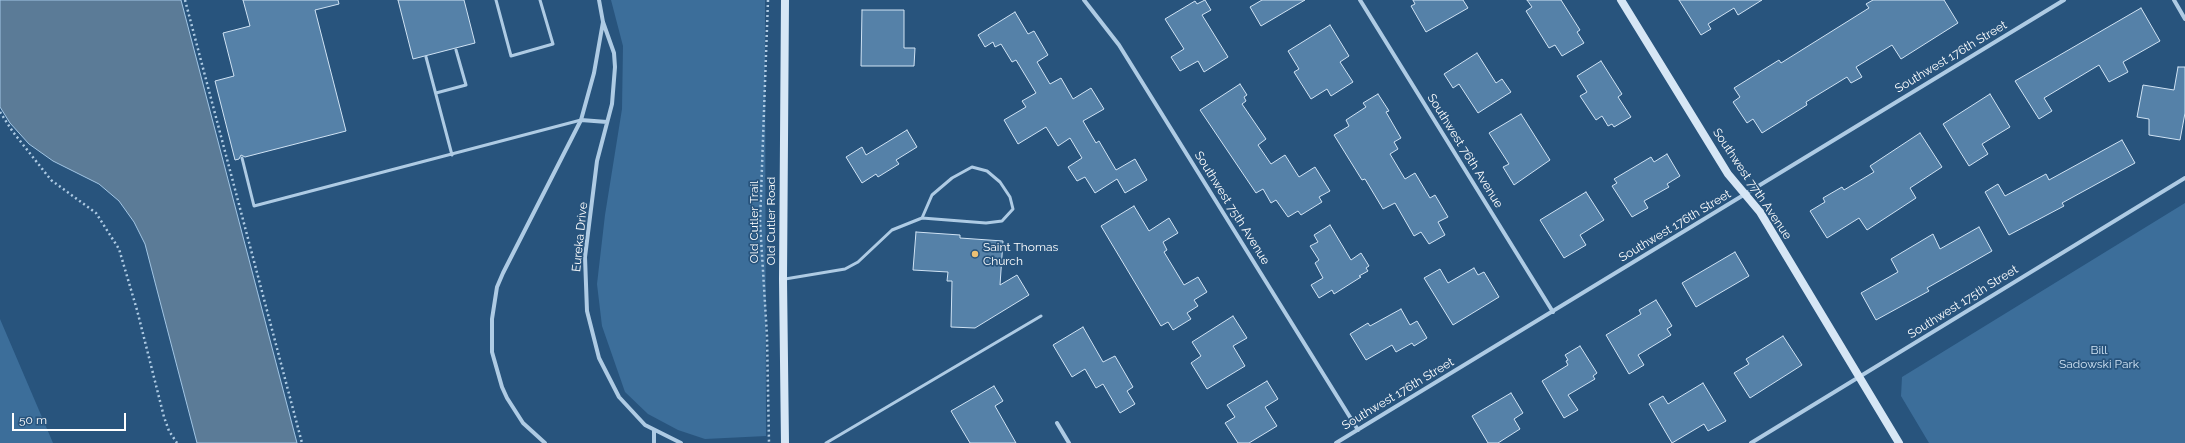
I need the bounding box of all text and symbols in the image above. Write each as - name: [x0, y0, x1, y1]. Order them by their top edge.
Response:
- street label: Southwest 176th Street: [1892, 18, 2010, 96]
- street label: Southwest 76th Avenue: [1424, 91, 1506, 211]
- street label: Southwest 77th Avenue: [1709, 126, 1795, 242]
- street label: Southwest 75th Avenue: [1191, 149, 1273, 267]
- street label: Old Cutler Road: [764, 177, 778, 265]
- street label: Old Cutler Trail: [747, 181, 761, 263]
- street label: Southwest 176th Street: [1616, 187, 1734, 265]
- street label: Eureka Drive: [569, 201, 591, 273]
- place label: Saint Thomas Church: [983, 240, 1058, 268]
- marker: Saint Thomas Church: [970, 249, 980, 259]
- street label: Southwest 175th Street: [1905, 262, 2021, 342]
- park label: Bill Sadowski Park: [2059, 343, 2139, 371]
- street label: Southwest 176th Street: [1339, 355, 1457, 433]
- scale bar: [14, 405, 128, 431]
- text: 50 m: [19, 413, 47, 427]

